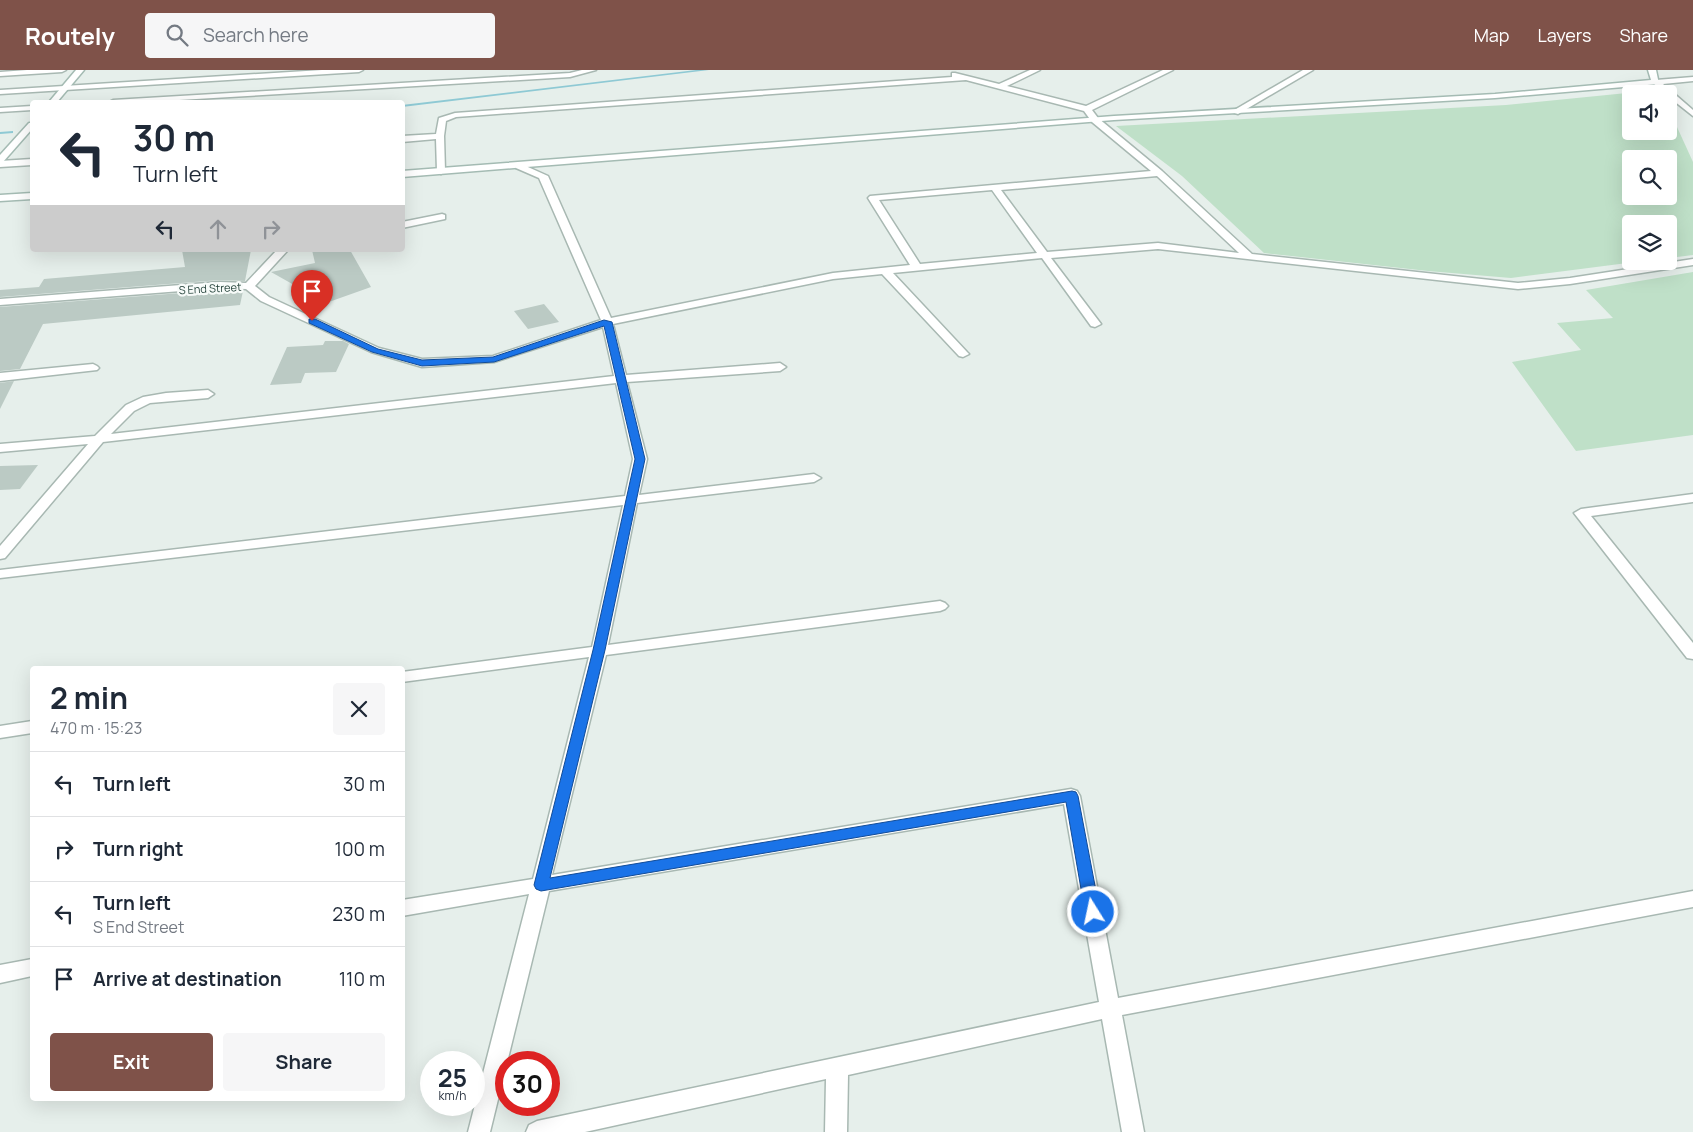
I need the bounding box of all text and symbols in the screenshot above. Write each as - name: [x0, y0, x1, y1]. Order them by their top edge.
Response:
- search box: [145, 13, 495, 58]
- text: Routely: [25, 19, 115, 52]
- icon: search: [163, 21, 191, 49]
- text: Search here: [203, 22, 309, 48]
- text: Map: [1474, 23, 1509, 47]
- text: Layers: [1537, 23, 1591, 47]
- text: Share: [1619, 23, 1668, 47]
- map controls: [1622, 85, 1677, 270]
- button: sound: [1622, 85, 1677, 140]
- text: 30 m: [133, 114, 215, 162]
- icon: left: [50, 120, 115, 185]
- button: search: [1622, 150, 1677, 205]
- text: Turn left: [133, 159, 218, 189]
- icon: left: [151, 215, 179, 243]
- icon: ahead: [204, 215, 232, 243]
- icon: right: [257, 215, 285, 243]
- button: layers: [1622, 215, 1677, 270]
- pin: [291, 270, 333, 321]
- icon: arrive: [298, 277, 326, 305]
- street label: S End Street: [178, 279, 242, 297]
- text: 2 min: [50, 677, 128, 718]
- button: close: [333, 683, 385, 735]
- text: 470 m · 15:23: [50, 717, 142, 739]
- icon: left: [50, 770, 78, 798]
- text: Turn left: [93, 771, 171, 797]
- text: 30 m: [343, 771, 385, 797]
- icon: right: [50, 835, 78, 863]
- text: Turn right: [93, 836, 183, 862]
- text: 100 m: [334, 836, 385, 862]
- position arrow: [1066, 885, 1118, 937]
- text: Turn left: [93, 890, 171, 916]
- icon: left: [50, 900, 78, 928]
- text: 230 m: [332, 901, 385, 927]
- text: S End Street: [93, 916, 184, 938]
- icon: arrive: [50, 965, 78, 993]
- text: Arrive at destination: [93, 966, 282, 992]
- text: 110 m: [339, 966, 385, 992]
- button: Exit: [50, 1033, 213, 1091]
- button: Share: [223, 1033, 385, 1091]
- speed limit sign: 30: [495, 1051, 560, 1116]
- text: 25: [438, 1060, 467, 1095]
- text: km/h: [439, 1087, 466, 1104]

